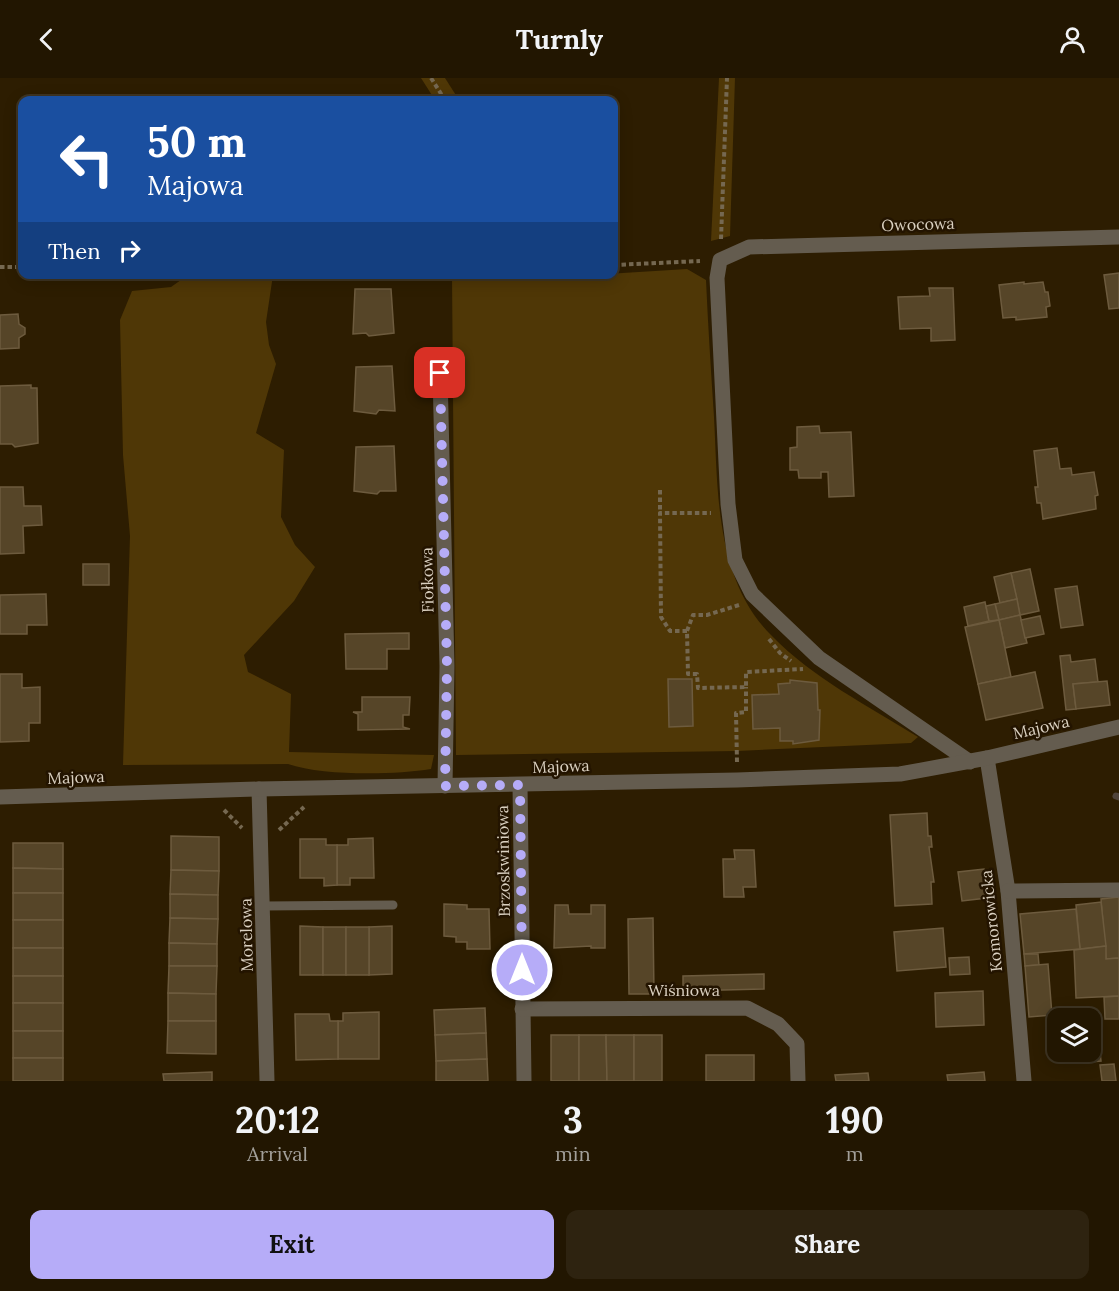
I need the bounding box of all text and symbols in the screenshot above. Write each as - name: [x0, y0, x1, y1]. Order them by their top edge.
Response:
- text: Turnly: [516, 22, 603, 56]
- icon: back: [30, 23, 63, 56]
- icon: person: [1056, 23, 1089, 56]
- text: 50 m: [147, 115, 246, 169]
- icon: left: [48, 120, 126, 198]
- text: Majowa: [147, 168, 244, 202]
- street label: Owocowa: [881, 213, 955, 235]
- icon: right: [113, 234, 146, 267]
- text: Then: [48, 237, 101, 265]
- pin: [414, 347, 465, 398]
- icon: arrive: [423, 356, 456, 389]
- street label: Fiołkowa: [416, 547, 438, 613]
- street label: Majowa: [1011, 711, 1071, 743]
- street label: Majowa: [532, 755, 590, 777]
- street label: Majowa: [47, 766, 105, 788]
- street label: Brzoskwiniowa: [492, 805, 514, 917]
- street label: Komorowicka: [976, 869, 1006, 973]
- street label: Morelowa: [235, 898, 257, 972]
- position arrow: [490, 938, 554, 1002]
- street label: Wiśniowa: [648, 980, 720, 1000]
- map controls: [1047, 1008, 1101, 1062]
- button: layers: [1047, 1008, 1101, 1062]
- text: 20:12: [235, 1097, 320, 1143]
- text: 3: [563, 1097, 583, 1143]
- text: 190: [826, 1097, 884, 1143]
- text: Arrival: [247, 1141, 308, 1166]
- text: min: [555, 1141, 591, 1166]
- text: m: [846, 1141, 864, 1166]
- button: Exit: [30, 1210, 554, 1279]
- button: Share: [566, 1210, 1089, 1279]

